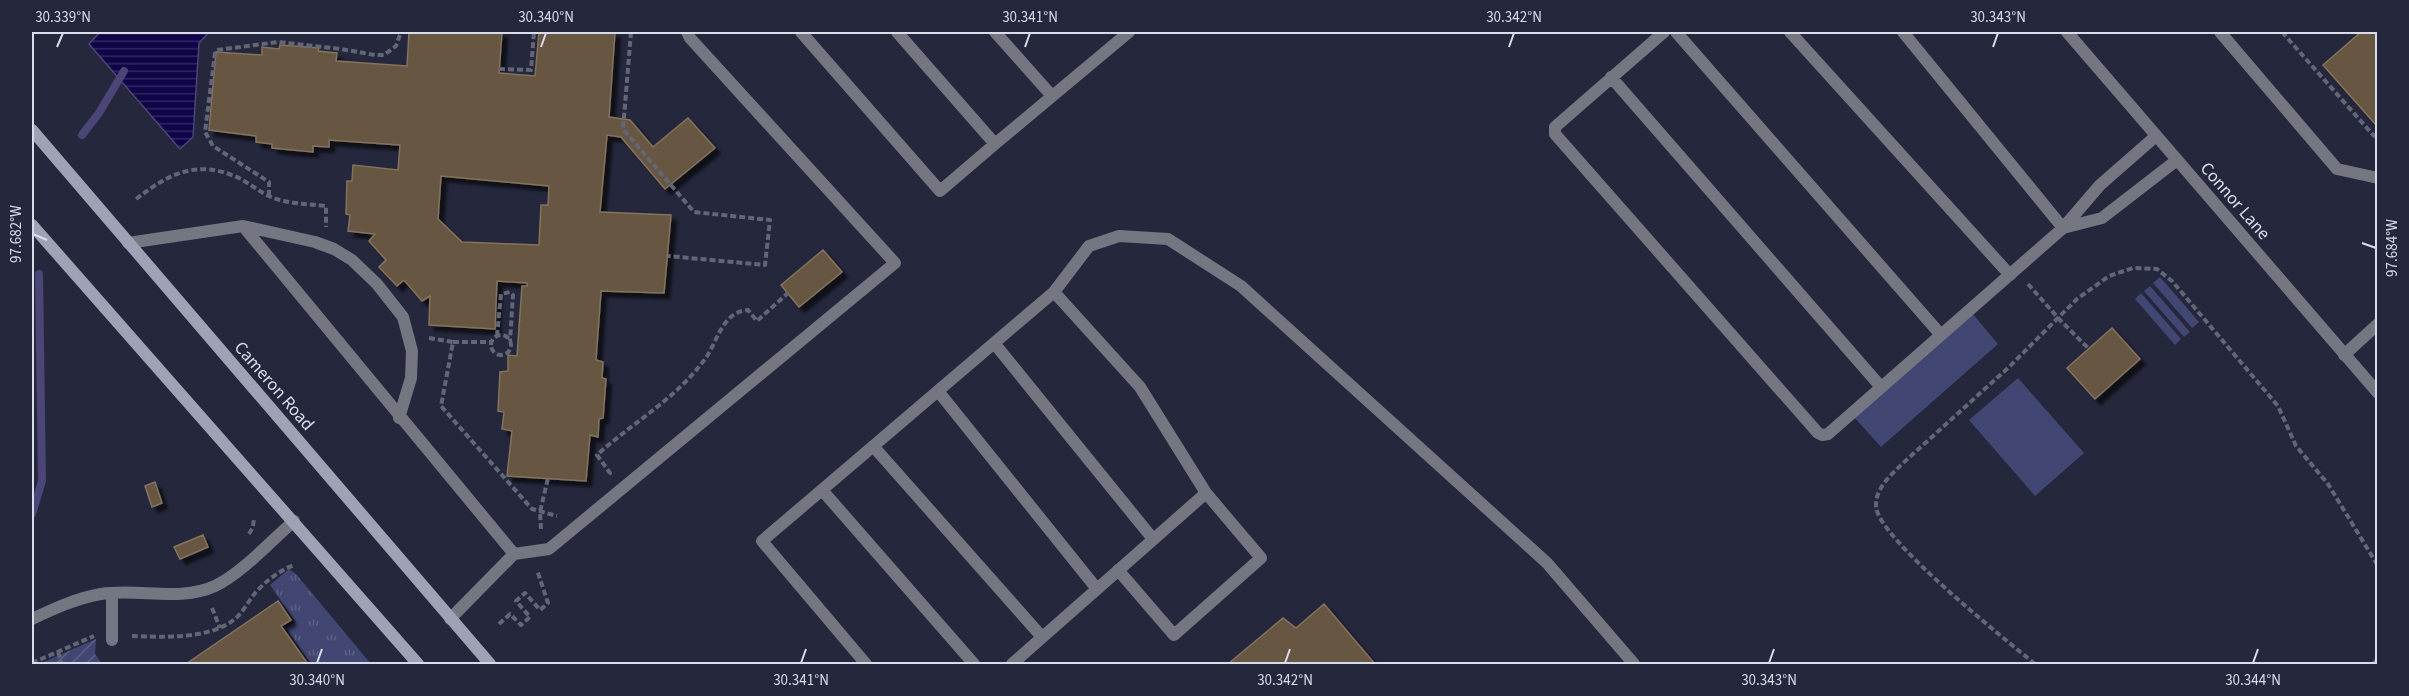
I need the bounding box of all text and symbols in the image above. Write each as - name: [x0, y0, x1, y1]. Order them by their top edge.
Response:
- text: 30.339°N: [35, 7, 91, 28]
- text: 30.340°N: [518, 7, 574, 28]
- text: 30.341°N: [1002, 7, 1058, 28]
- text: 30.342°N: [1486, 7, 1542, 28]
- text: 30.343°N: [1970, 7, 2026, 28]
- street label: Connor Lane: [2194, 157, 2276, 245]
- text: 97.682°W: [6, 205, 27, 263]
- text: 97.684°W: [2382, 219, 2403, 277]
- street label: Cameron Road: [228, 336, 320, 436]
- text: 30.340°N: [289, 670, 345, 691]
- text: 30.341°N: [773, 670, 829, 691]
- text: 30.342°N: [1257, 670, 1313, 691]
- text: 30.343°N: [1741, 670, 1797, 691]
- text: 30.344°N: [2225, 670, 2281, 691]

